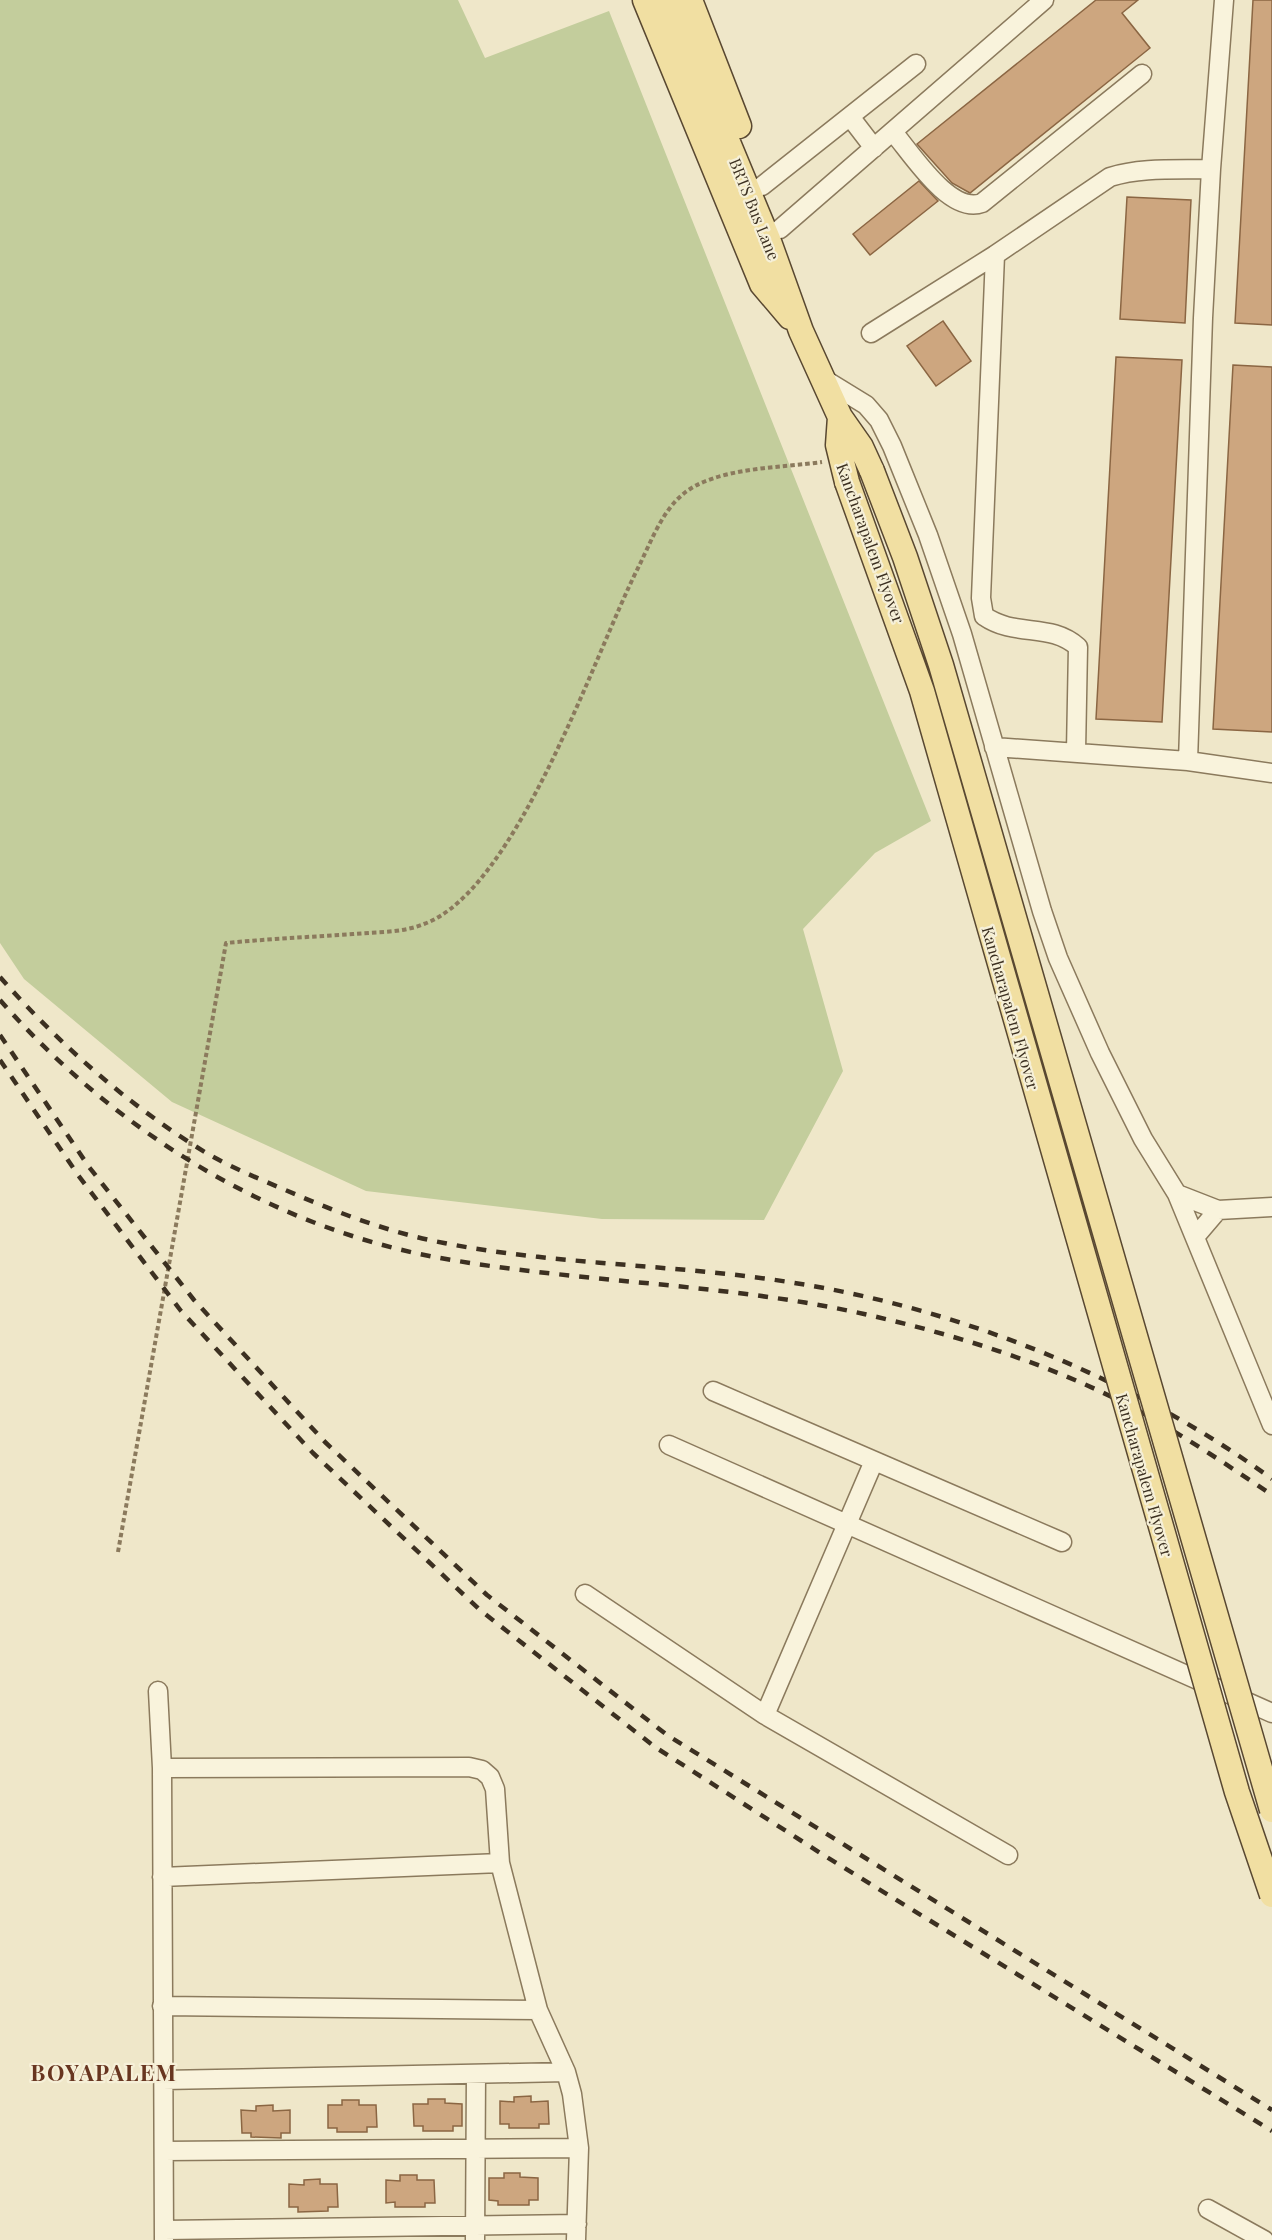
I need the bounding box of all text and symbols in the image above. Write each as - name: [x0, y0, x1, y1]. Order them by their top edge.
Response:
- street label: BRTS Bus Lane: [725, 155, 785, 263]
- street label: Kancharapalem Flyover: [832, 460, 910, 626]
- street label: Kancharapalem Flyover: [978, 924, 1044, 1092]
- street label: Kancharapalem Flyover: [1112, 1391, 1178, 1559]
- district label: BOYAPALEM: [31, 2057, 177, 2087]

